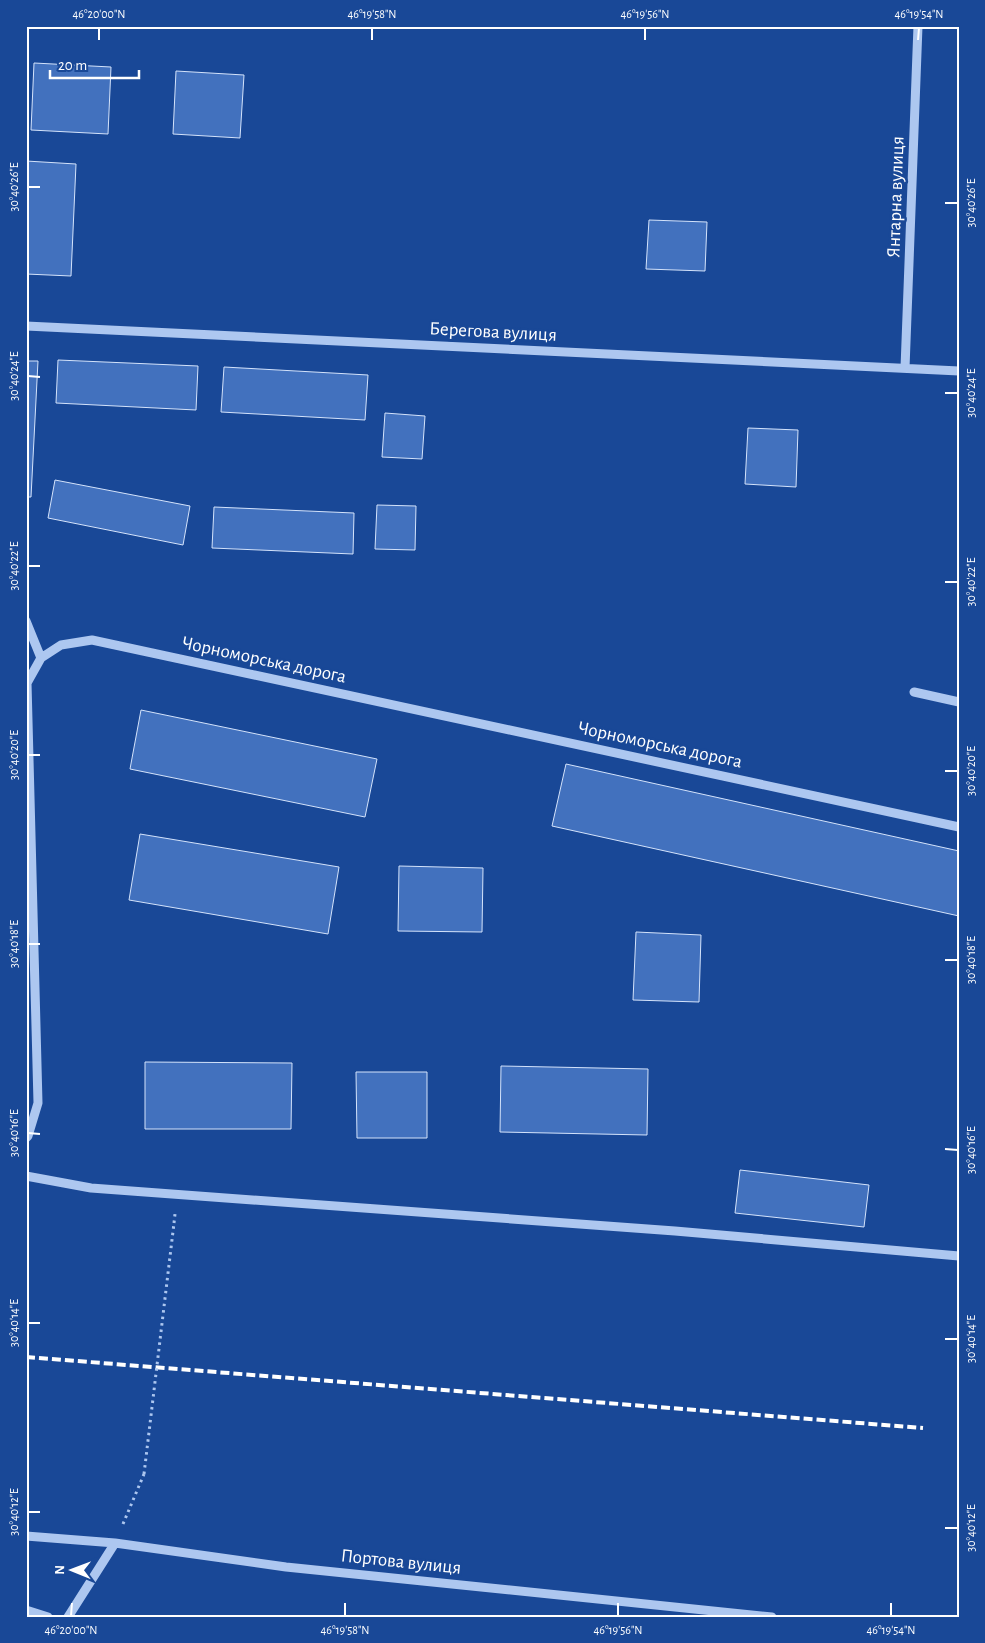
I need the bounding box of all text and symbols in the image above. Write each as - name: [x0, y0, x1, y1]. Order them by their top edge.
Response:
- text: 46°20'00"N: [73, 8, 125, 20]
- text: 46°19'58"N: [348, 8, 396, 20]
- text: 46°19'56"N: [621, 8, 669, 20]
- text: 46°19'54"N: [894, 8, 944, 20]
- scale bar: [50, 48, 139, 80]
- text: 20 m: [58, 58, 87, 73]
- street label: Янтарна вулиця: [884, 136, 908, 258]
- text: 30°40'26"E: [8, 162, 20, 212]
- text: 30°40'26"E: [965, 178, 977, 228]
- street label: Берегова вулиця: [429, 319, 557, 345]
- text: 30°40'24"E: [8, 351, 20, 401]
- text: 30°40'24"E: [965, 368, 977, 418]
- text: 30°40'22"E: [8, 541, 20, 590]
- text: 30°40'22"E: [965, 557, 977, 606]
- street label: Чорноморська дорога: [180, 633, 348, 687]
- street label: Чорноморська дорога: [576, 718, 744, 772]
- text: 30°40'20"E: [8, 730, 20, 780]
- text: 30°40'20"E: [965, 746, 977, 796]
- text: 30°40'18"E: [8, 920, 20, 968]
- text: 30°40'18"E: [965, 936, 977, 984]
- text: 30°40'16"E: [8, 1109, 20, 1157]
- text: 30°40'16"E: [965, 1126, 977, 1174]
- text: 30°40'14"E: [8, 1299, 20, 1347]
- text: 30°40'14"E: [965, 1315, 977, 1363]
- text: 30°40'12"E: [8, 1488, 20, 1536]
- text: 30°40'12"E: [965, 1504, 977, 1552]
- north arrow: [48, 1546, 98, 1596]
- street label: Портова вулиця: [340, 1546, 462, 1578]
- text: N: [53, 1565, 67, 1575]
- text: 46°20'00"N: [45, 1624, 97, 1636]
- text: 46°19'58"N: [321, 1624, 369, 1636]
- text: 46°19'56"N: [594, 1624, 642, 1636]
- text: 46°19'54"N: [866, 1624, 916, 1636]

